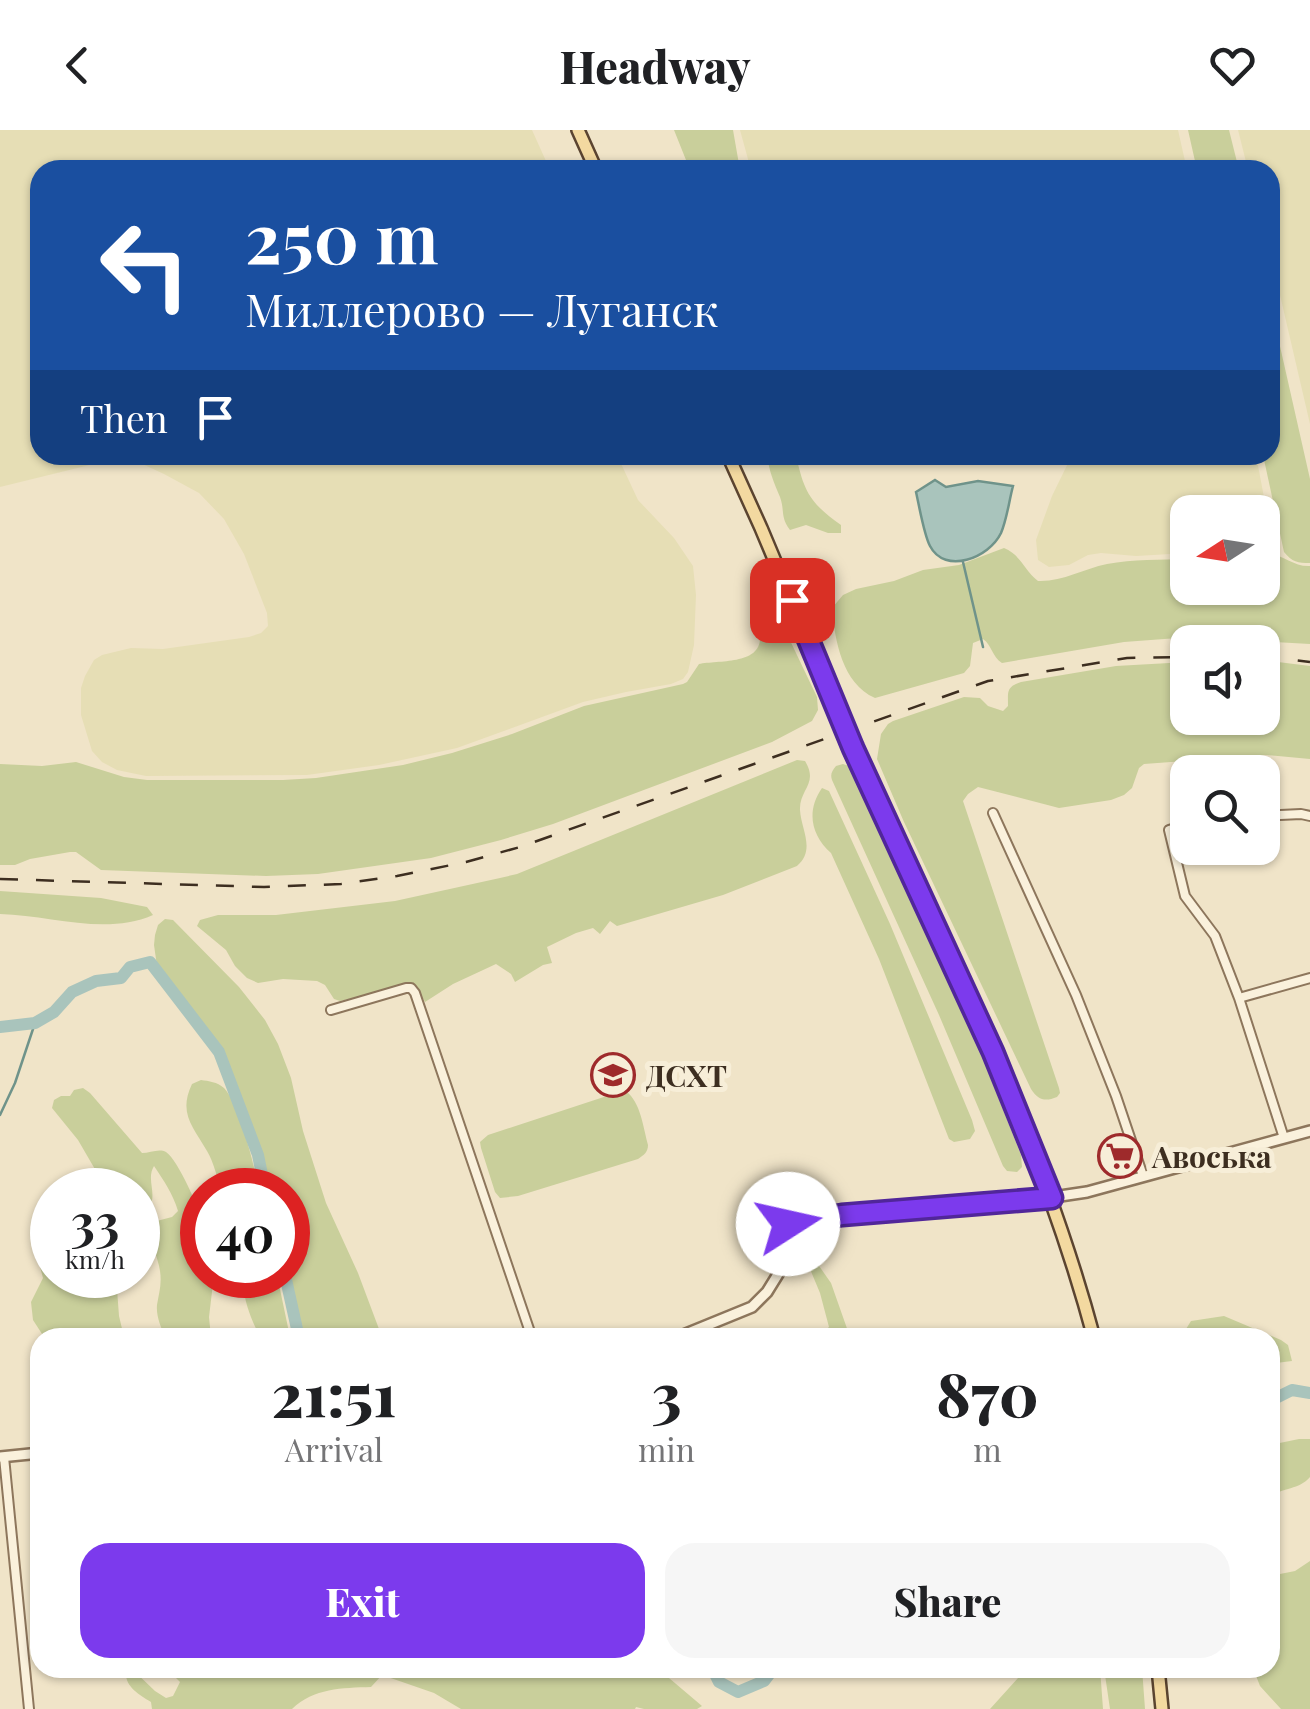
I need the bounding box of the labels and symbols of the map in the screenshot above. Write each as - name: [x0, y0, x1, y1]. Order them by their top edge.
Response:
- north arrow: [1170, 495, 1280, 605]
- pin: [750, 558, 835, 643]
- school or university icon: ДСХТ: [590, 1052, 636, 1098]
- place label: ДСХТ: [646, 1055, 727, 1095]
- supermarket icon: Авоська: [1097, 1133, 1143, 1179]
- place label: Авоська: [1151, 1136, 1272, 1176]
- speed limit sign: 40: [180, 1168, 310, 1298]
- position arrow: [736, 1172, 840, 1276]

